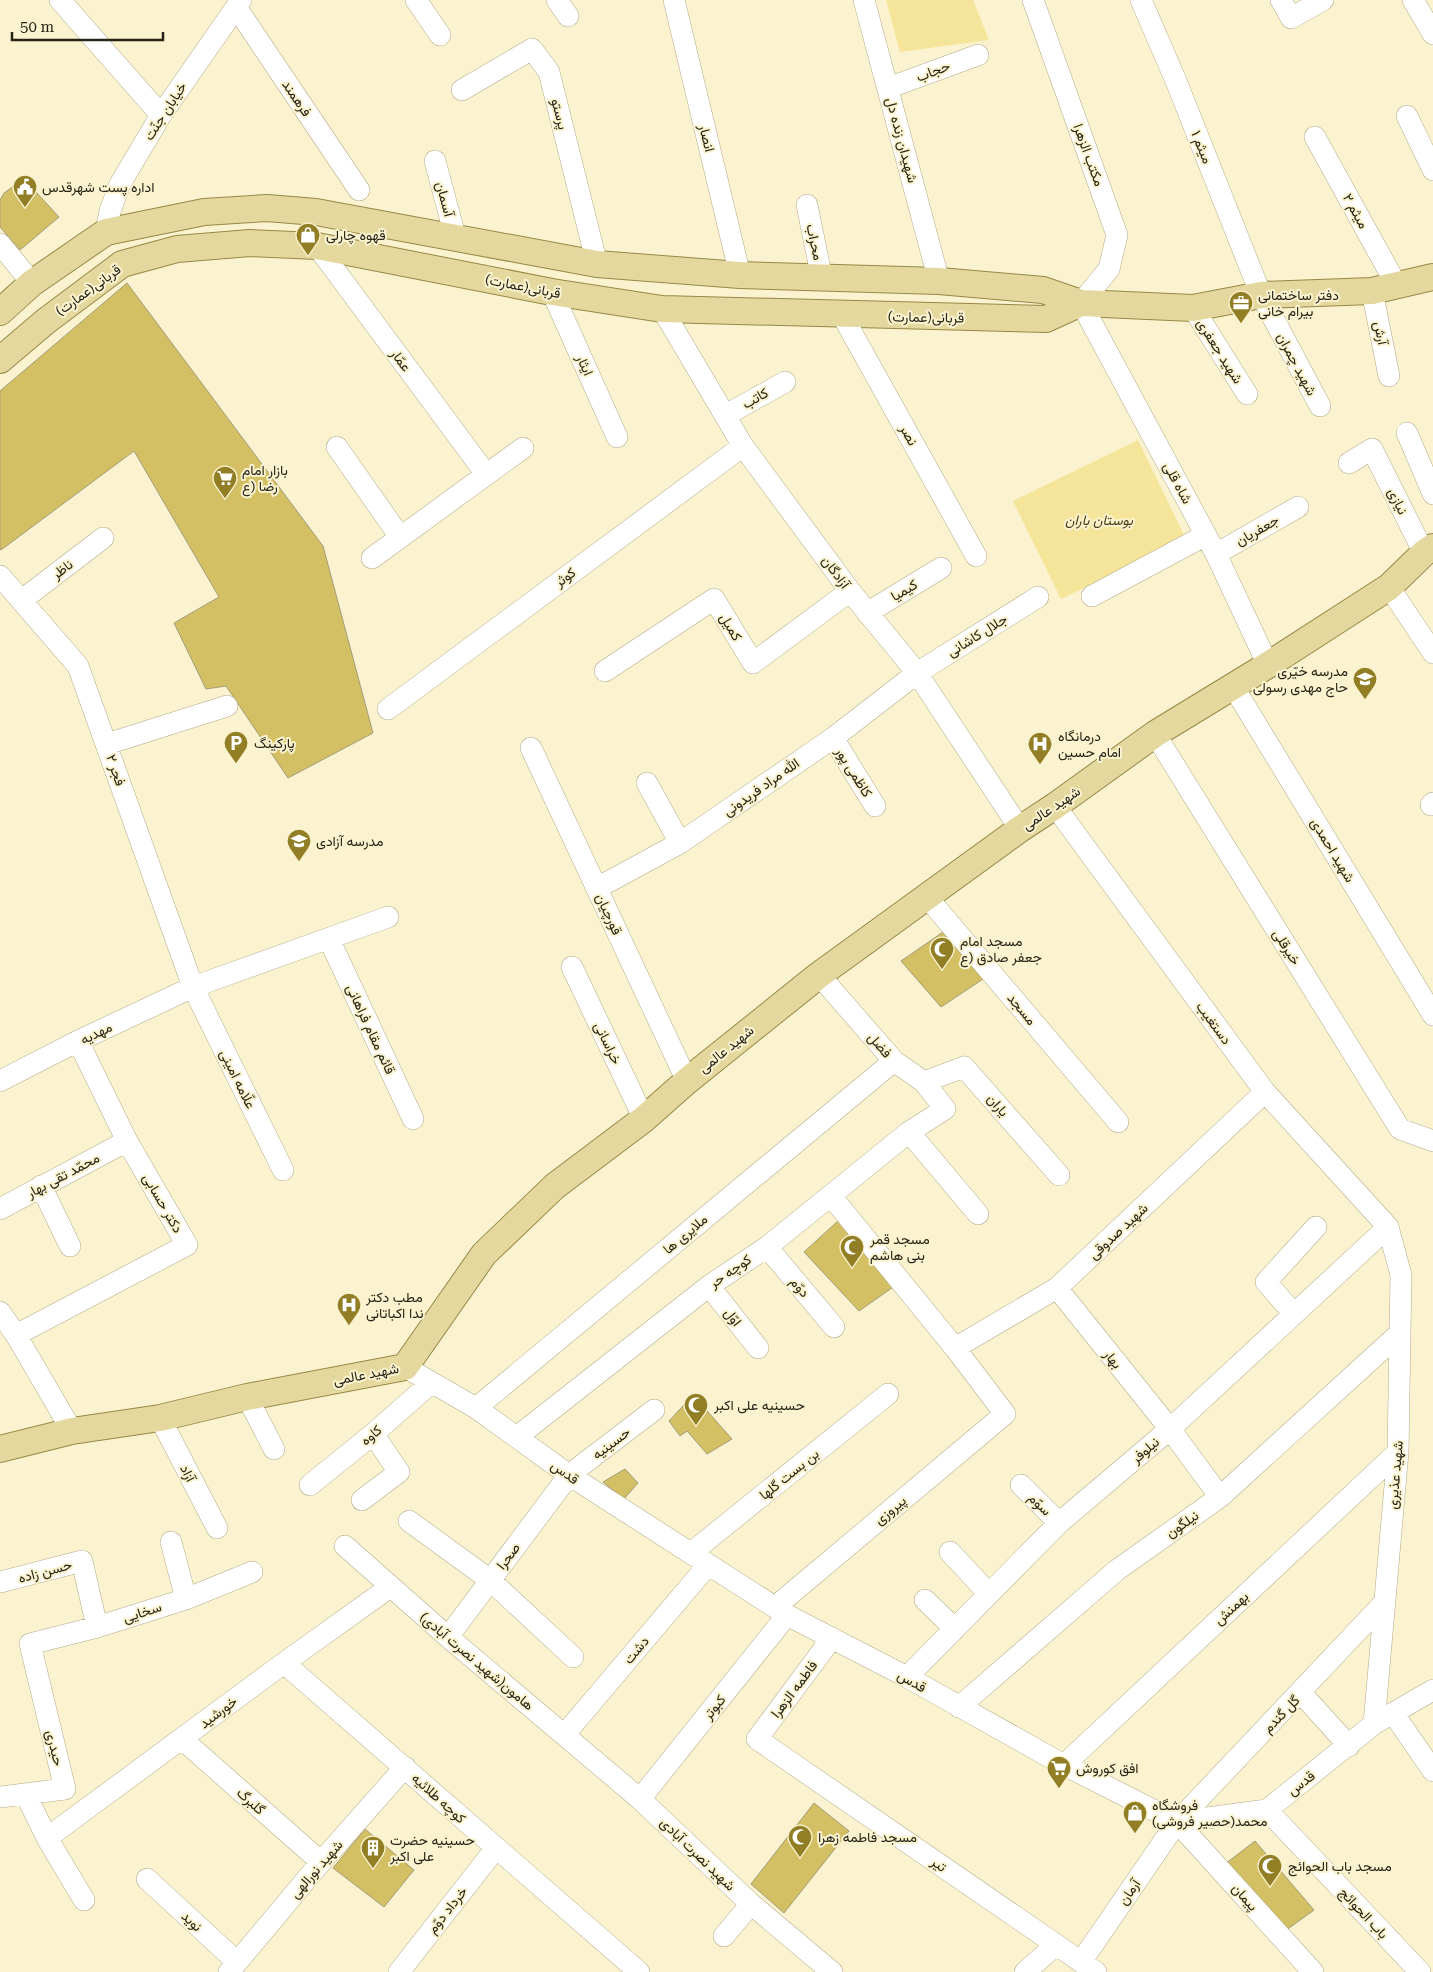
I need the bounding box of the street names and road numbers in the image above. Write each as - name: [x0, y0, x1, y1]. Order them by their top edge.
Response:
- street label: حجاب: [914, 57, 952, 86]
- street label: فرهمند: [278, 77, 315, 120]
- street label: خیابان جنّت: [140, 79, 191, 144]
- street label: شهیدان زنده دل: [881, 96, 921, 185]
- street label: پرستو: [546, 97, 572, 132]
- street label: انصار: [695, 122, 718, 154]
- street label: مکتب الزهرا: [1069, 122, 1108, 189]
- street label: میثم ۱: [1187, 128, 1216, 166]
- street label: آسمان: [432, 180, 458, 220]
- street label: میثم ۲: [1339, 191, 1372, 232]
- street label: محراب: [802, 222, 827, 262]
- street label: (عمارت)قربانی: [52, 261, 124, 320]
- street label: (عمارت)قربانی: [484, 271, 562, 302]
- street label: (عمارت)قربانی: [888, 308, 964, 327]
- street label: شهید جعفری: [1193, 315, 1246, 387]
- street label: آرش: [1370, 320, 1391, 348]
- street label: شهید چمران: [1272, 330, 1320, 399]
- street label: عمّار: [386, 345, 415, 375]
- street label: ایثار: [572, 351, 597, 378]
- street label: کاتب: [739, 384, 771, 413]
- street label: نصر: [895, 421, 921, 449]
- street label: شاه قلی: [1160, 460, 1196, 507]
- street label: نیازی: [1384, 485, 1411, 517]
- street label: جعفریان: [1233, 511, 1282, 550]
- street label: آزادگان: [818, 553, 854, 593]
- street label: ناظر: [48, 556, 76, 583]
- street label: کوثر: [551, 564, 579, 591]
- street label: کیمیا: [888, 576, 920, 604]
- street label: کمیل: [716, 610, 745, 644]
- street label: جلال کاشانی: [944, 610, 1011, 661]
- street label: کاظمی پور: [830, 743, 876, 801]
- street label: فجر ۲: [102, 752, 129, 788]
- street label: الله مراد فریدونی: [720, 755, 803, 820]
- street label: شهید عالمی: [1019, 783, 1084, 834]
- street label: شهید احمدی: [1307, 815, 1358, 886]
- street label: قورچیان: [591, 891, 626, 938]
- street label: خیرقلی: [1269, 926, 1304, 968]
- street label: قائم مقام فراهانی: [342, 982, 399, 1077]
- street label: مسجد: [1003, 990, 1040, 1029]
- street label: دستغیب: [1192, 999, 1235, 1048]
- street label: مهدیه: [77, 1018, 115, 1048]
- street label: خراسانی: [590, 1019, 625, 1067]
- street label: شهید عالمی: [695, 1022, 757, 1077]
- street label: فضل: [864, 1029, 895, 1061]
- street label: علّامه امینی: [216, 1047, 260, 1112]
- street label: یاران: [983, 1090, 1012, 1120]
- street label: محمّد تقی بهار: [23, 1149, 102, 1202]
- street label: دکتر حسابی: [139, 1170, 187, 1236]
- street label: شهید صدوقی: [1085, 1200, 1152, 1263]
- street label: ملایری ها: [660, 1211, 711, 1258]
- street label: کوچه حر: [705, 1251, 755, 1293]
- street label: دوّم: [786, 1274, 813, 1301]
- street label: اوّل: [719, 1305, 745, 1330]
- street label: بهار: [1099, 1346, 1125, 1372]
- street label: شهید عالمی: [332, 1360, 400, 1389]
- street label: کاوه: [357, 1422, 385, 1449]
- street label: حسینیه: [589, 1424, 633, 1462]
- street label: نیلوفر: [1127, 1434, 1163, 1468]
- street label: شهید عذیری: [1384, 1440, 1407, 1510]
- street label: بن بست گلها: [756, 1445, 822, 1504]
- street label: قدس: [547, 1457, 582, 1488]
- street label: آزاد: [176, 1462, 200, 1486]
- street label: سوّم: [1025, 1489, 1055, 1519]
- street label: پیروزی: [871, 1492, 911, 1529]
- street label: نیلگون: [1163, 1507, 1202, 1542]
- street label: صحرا: [493, 1539, 524, 1573]
- street label: حسن زاده: [16, 1556, 74, 1587]
- street label: بهمنش: [1210, 1588, 1252, 1629]
- street label: سخایی: [121, 1598, 164, 1627]
- street label: (شهید نصرت آبادی)هامون: [416, 1609, 537, 1714]
- street label: دشت: [620, 1633, 652, 1667]
- street label: فاطمه الزهرا: [767, 1657, 821, 1721]
- street label: قدس: [894, 1667, 929, 1696]
- street label: کبوتر: [699, 1691, 729, 1724]
- street label: گل گندم: [1259, 1692, 1303, 1737]
- street label: خورشید: [196, 1693, 241, 1732]
- street label: حیدری: [42, 1728, 67, 1768]
- street label: قدس: [1284, 1767, 1319, 1799]
- street label: کوچه طلائیه: [407, 1770, 469, 1828]
- street label: گلبرگ: [233, 1784, 268, 1818]
- street label: شهید نصرت آبادی: [657, 1814, 739, 1894]
- street label: شهید نورالهی: [286, 1837, 346, 1902]
- street label: تیر: [927, 1852, 950, 1876]
- street label: آرمان: [1115, 1875, 1145, 1908]
- street label: پیمان: [1227, 1880, 1261, 1915]
- street label: خرداد دوّم: [424, 1883, 471, 1937]
- street label: باب الحوائج: [1334, 1884, 1392, 1944]
- street label: نوید: [178, 1908, 206, 1935]

